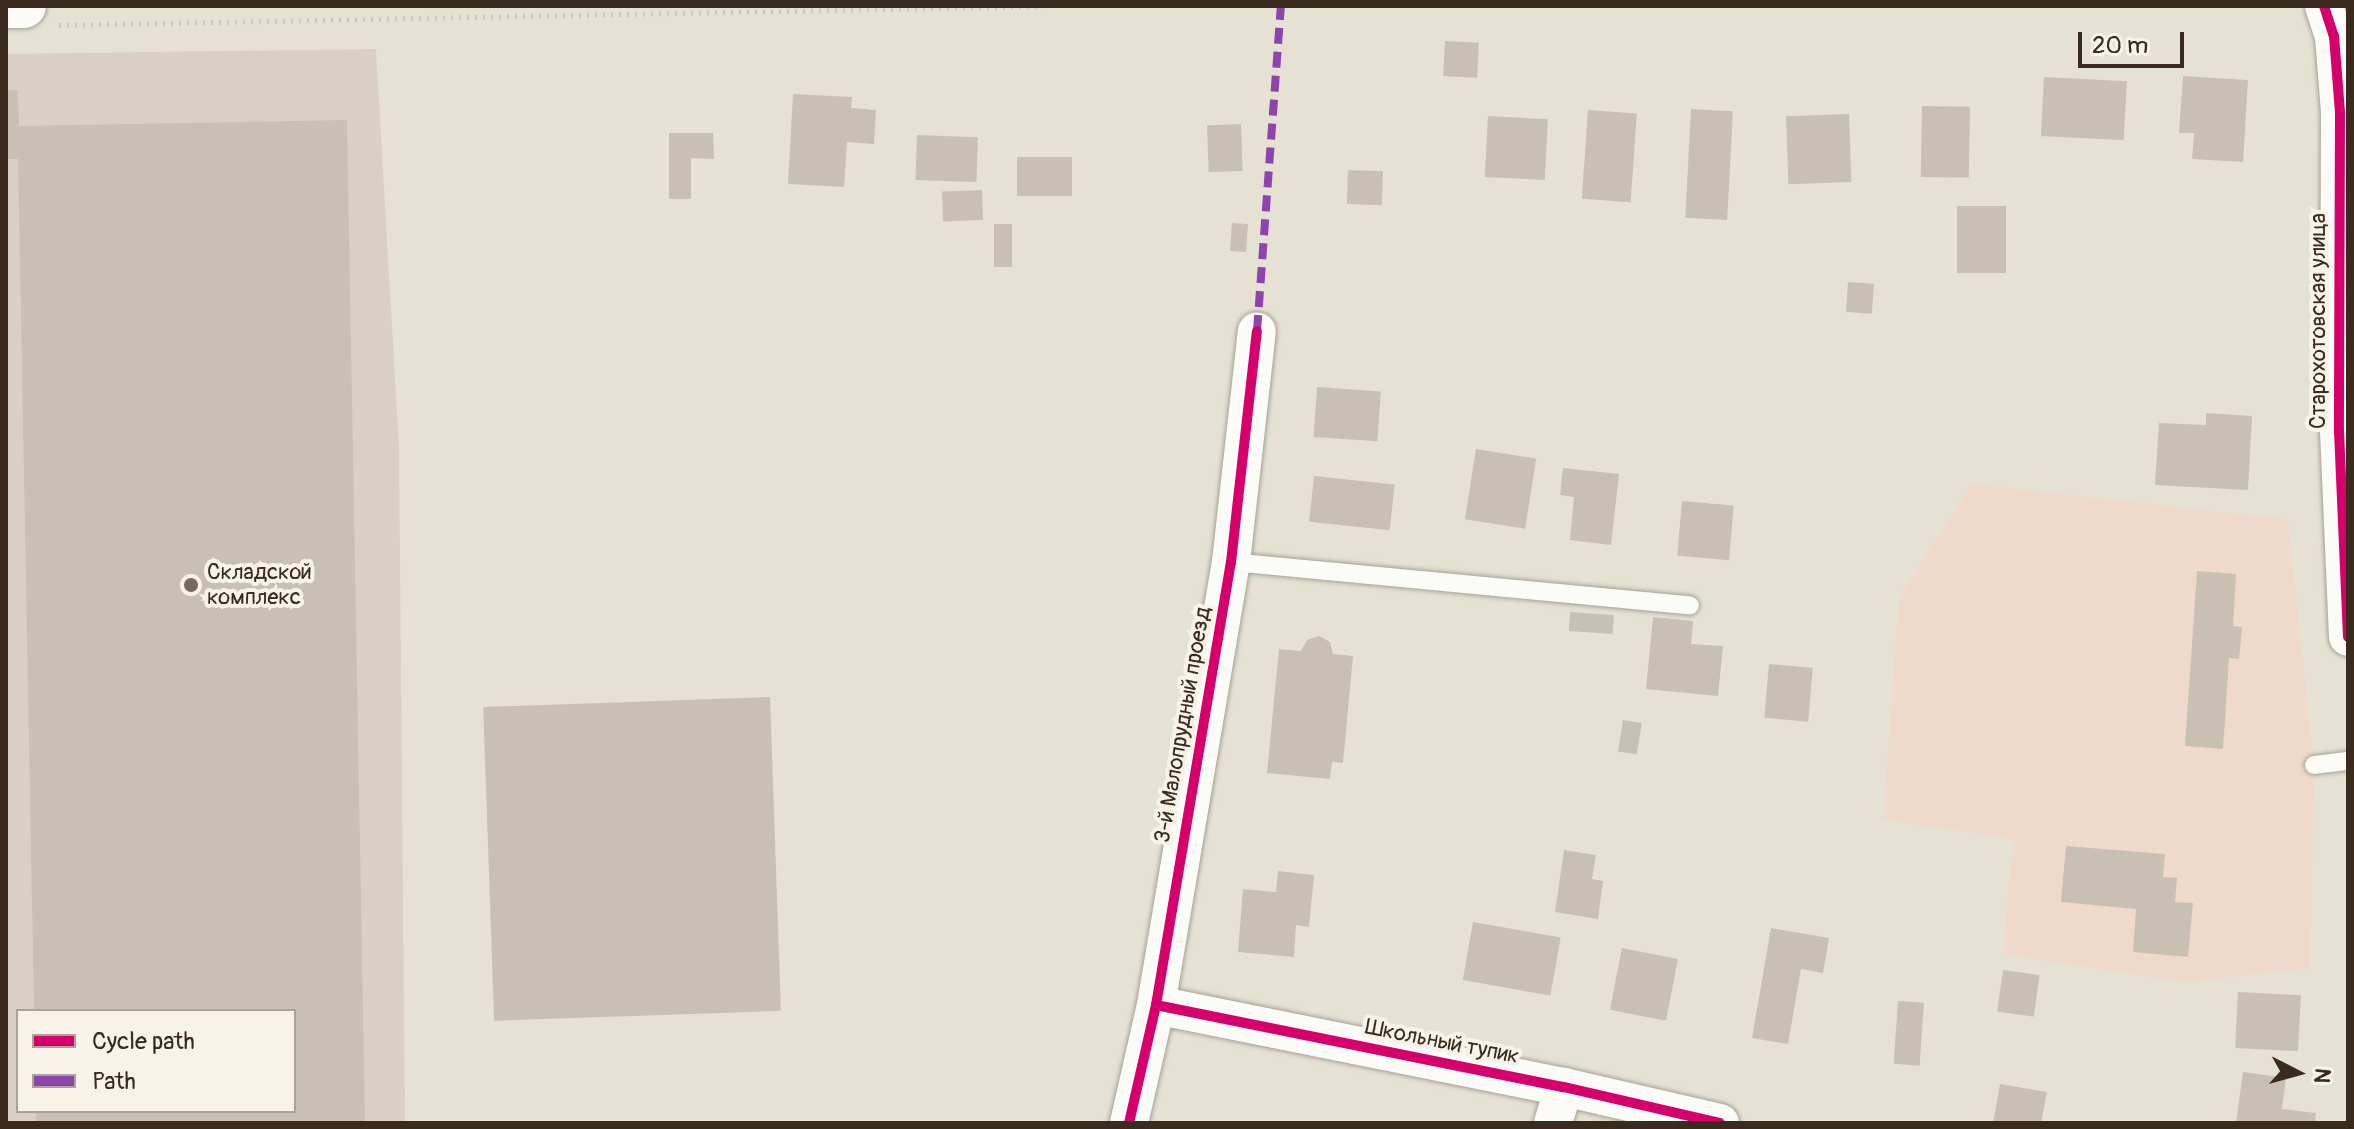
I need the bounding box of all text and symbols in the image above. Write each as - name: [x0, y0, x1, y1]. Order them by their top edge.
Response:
- scale bar: [2082, 16, 2188, 66]
- text: 20 m: [2092, 31, 2148, 60]
- street label: Старохотовская улица: [2306, 213, 2332, 429]
- place label: Складской комплекс: [207, 559, 312, 610]
- marker: Складской комплекс: [182, 576, 200, 594]
- street label: 3-й Малопрудный проезд: [1149, 605, 1217, 845]
- legend: [16, 1009, 296, 1113]
- street label: Школьный тупик: [1363, 1014, 1521, 1070]
- text: Cycle path: [92, 1027, 195, 1056]
- north arrow: [2258, 1033, 2338, 1113]
- text: Path: [92, 1067, 136, 1096]
- text: N: [2307, 1067, 2337, 1084]

